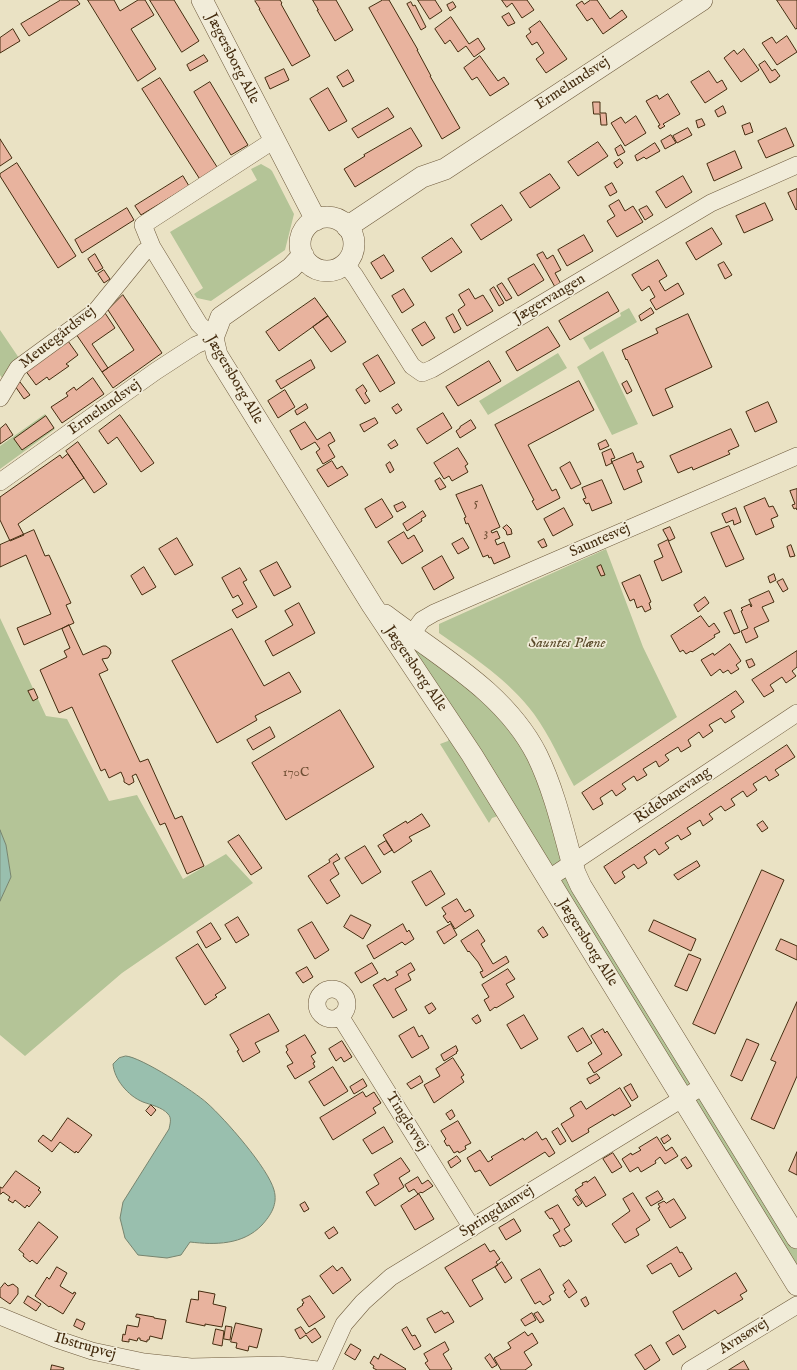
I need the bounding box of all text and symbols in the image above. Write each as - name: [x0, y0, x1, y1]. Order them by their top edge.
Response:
- street label: Jægersborg Alle: [201, 11, 263, 107]
- street label: Ermelundsvej: [533, 53, 613, 115]
- street label: Jægervangen: [511, 271, 589, 327]
- street label: Meutegårdsvej: [17, 303, 99, 373]
- street label: Jægersborg Alle: [201, 332, 267, 428]
- street label: Ermelundsvej: [65, 376, 145, 440]
- house number: 5: [474, 495, 478, 511]
- street label: Sauntesvej: [567, 520, 633, 562]
- house number: 3: [484, 525, 488, 541]
- street label: Jægersborg Alle: [380, 623, 450, 715]
- park label: Sauntes Plæne: [528, 635, 606, 653]
- street label: Ridebanevang: [631, 764, 715, 828]
- house number: 170C: [283, 765, 309, 781]
- street label: Jægersborg Alle: [553, 896, 621, 990]
- street label: Tinglevvej: [381, 1089, 431, 1155]
- street label: Springdamvej: [457, 1182, 537, 1242]
- street label: Avnsøvej: [716, 1315, 772, 1359]
- street label: Ibstrupvej: [52, 1330, 118, 1364]

